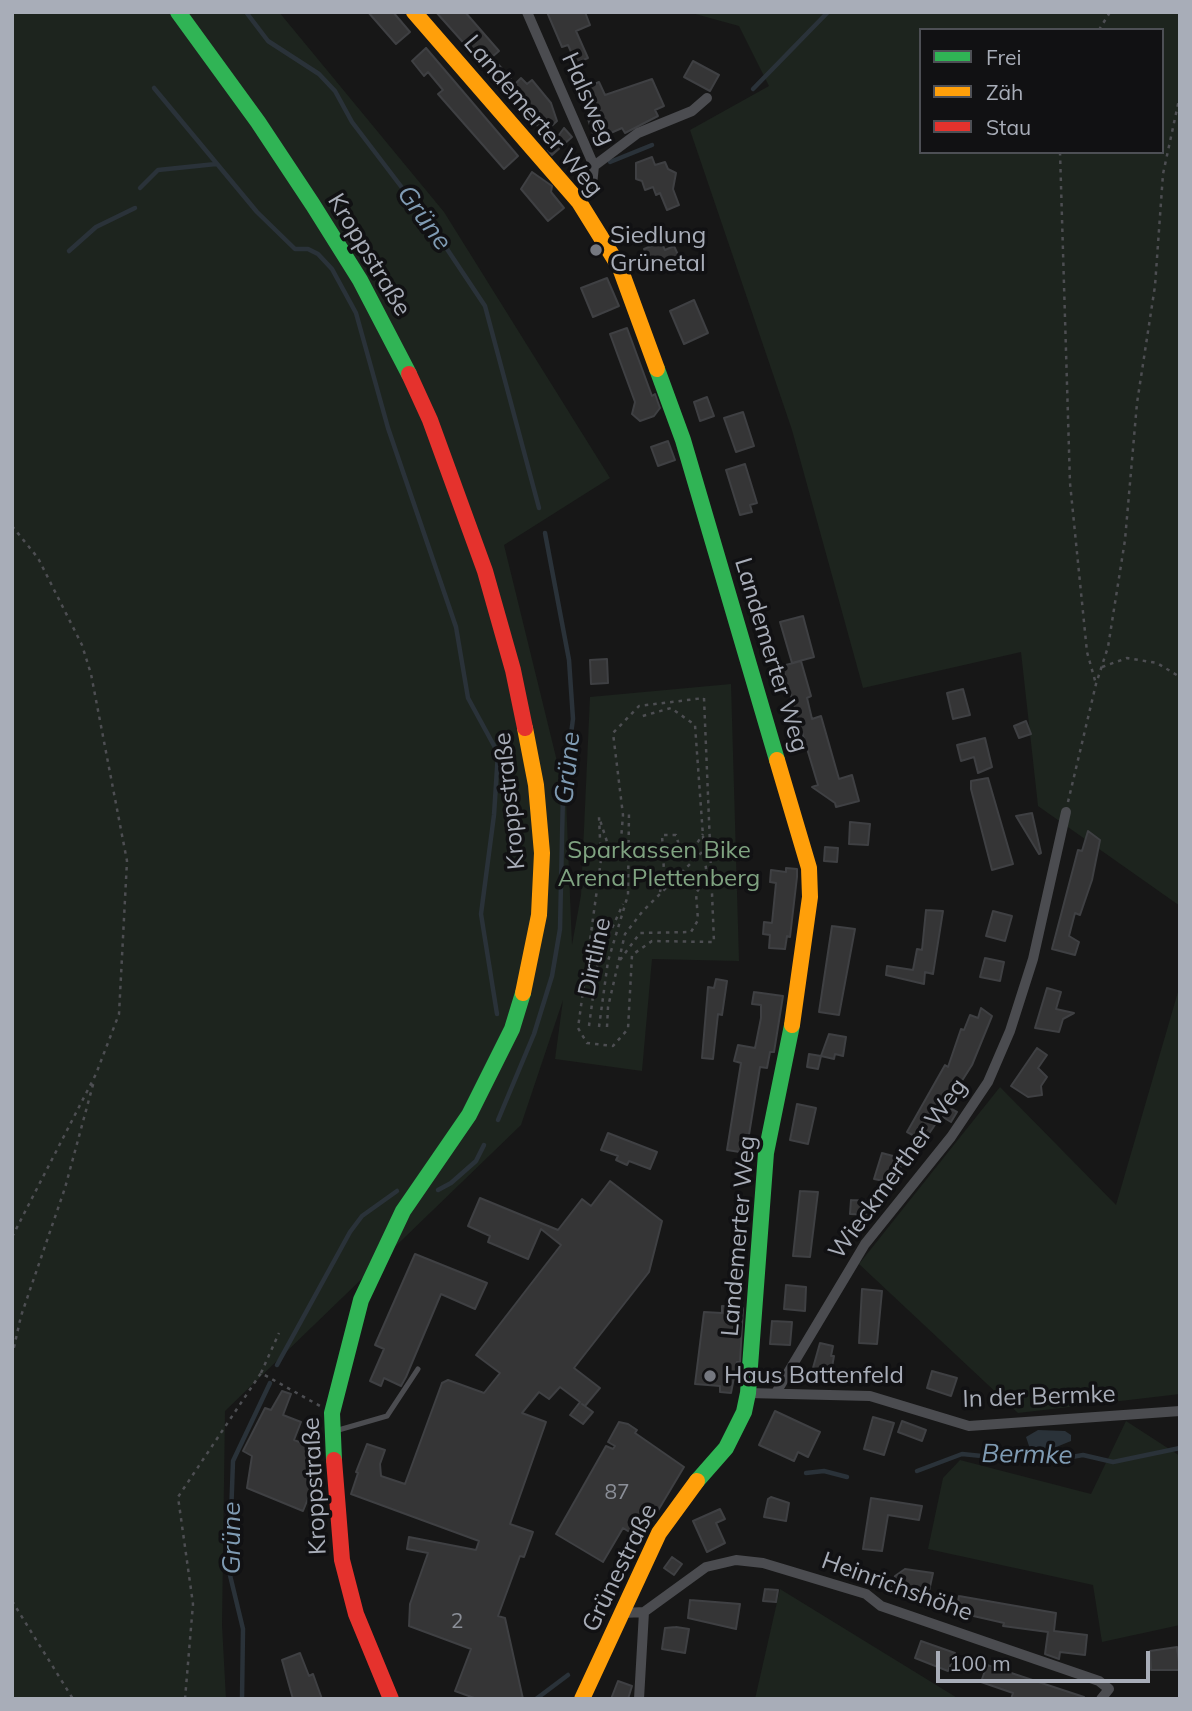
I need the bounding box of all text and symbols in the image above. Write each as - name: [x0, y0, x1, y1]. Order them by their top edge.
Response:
- legend: [919, 28, 1164, 154]
- street label: Landemerter Weg: [457, 30, 609, 202]
- text: Frei: [986, 44, 1022, 70]
- street label: Halsweg: [555, 48, 621, 150]
- text: Zäh: [986, 79, 1023, 105]
- text: Stau: [986, 114, 1031, 140]
- water label: Grüne: [390, 179, 458, 257]
- street label: Kroppstraße: [321, 189, 417, 321]
- place label: Siedlung Grünetal: [610, 222, 706, 278]
- marker: Siedlung Grünetal: [588, 242, 604, 258]
- street label: Landemerter Weg: [728, 554, 814, 756]
- water label: Grüne: [549, 730, 587, 806]
- street label: Kroppstraße: [488, 731, 532, 871]
- park label: Sparkassen Bike Arena Plettenberg: [558, 837, 760, 893]
- street label: Dirtline: [573, 915, 617, 999]
- street label: Wieckmerther Weg: [823, 1073, 973, 1265]
- street label: Landemerter Weg: [716, 1134, 762, 1338]
- place label: Haus Battenfeld: [724, 1362, 904, 1390]
- marker: Haus Battenfeld: [702, 1368, 718, 1384]
- street label: In der Bermke: [962, 1380, 1116, 1414]
- street label: Kroppstraße: [297, 1416, 333, 1556]
- water label: Bermke: [981, 1439, 1073, 1471]
- house number: 87: [604, 1480, 630, 1506]
- street label: Grünestraße: [577, 1499, 663, 1637]
- water label: Grüne: [216, 1502, 248, 1574]
- street label: Heinrichshöhe: [818, 1546, 976, 1628]
- house number: 2: [451, 1609, 463, 1635]
- scale bar: [940, 1638, 1154, 1682]
- text: 100 m: [949, 1650, 1011, 1676]

